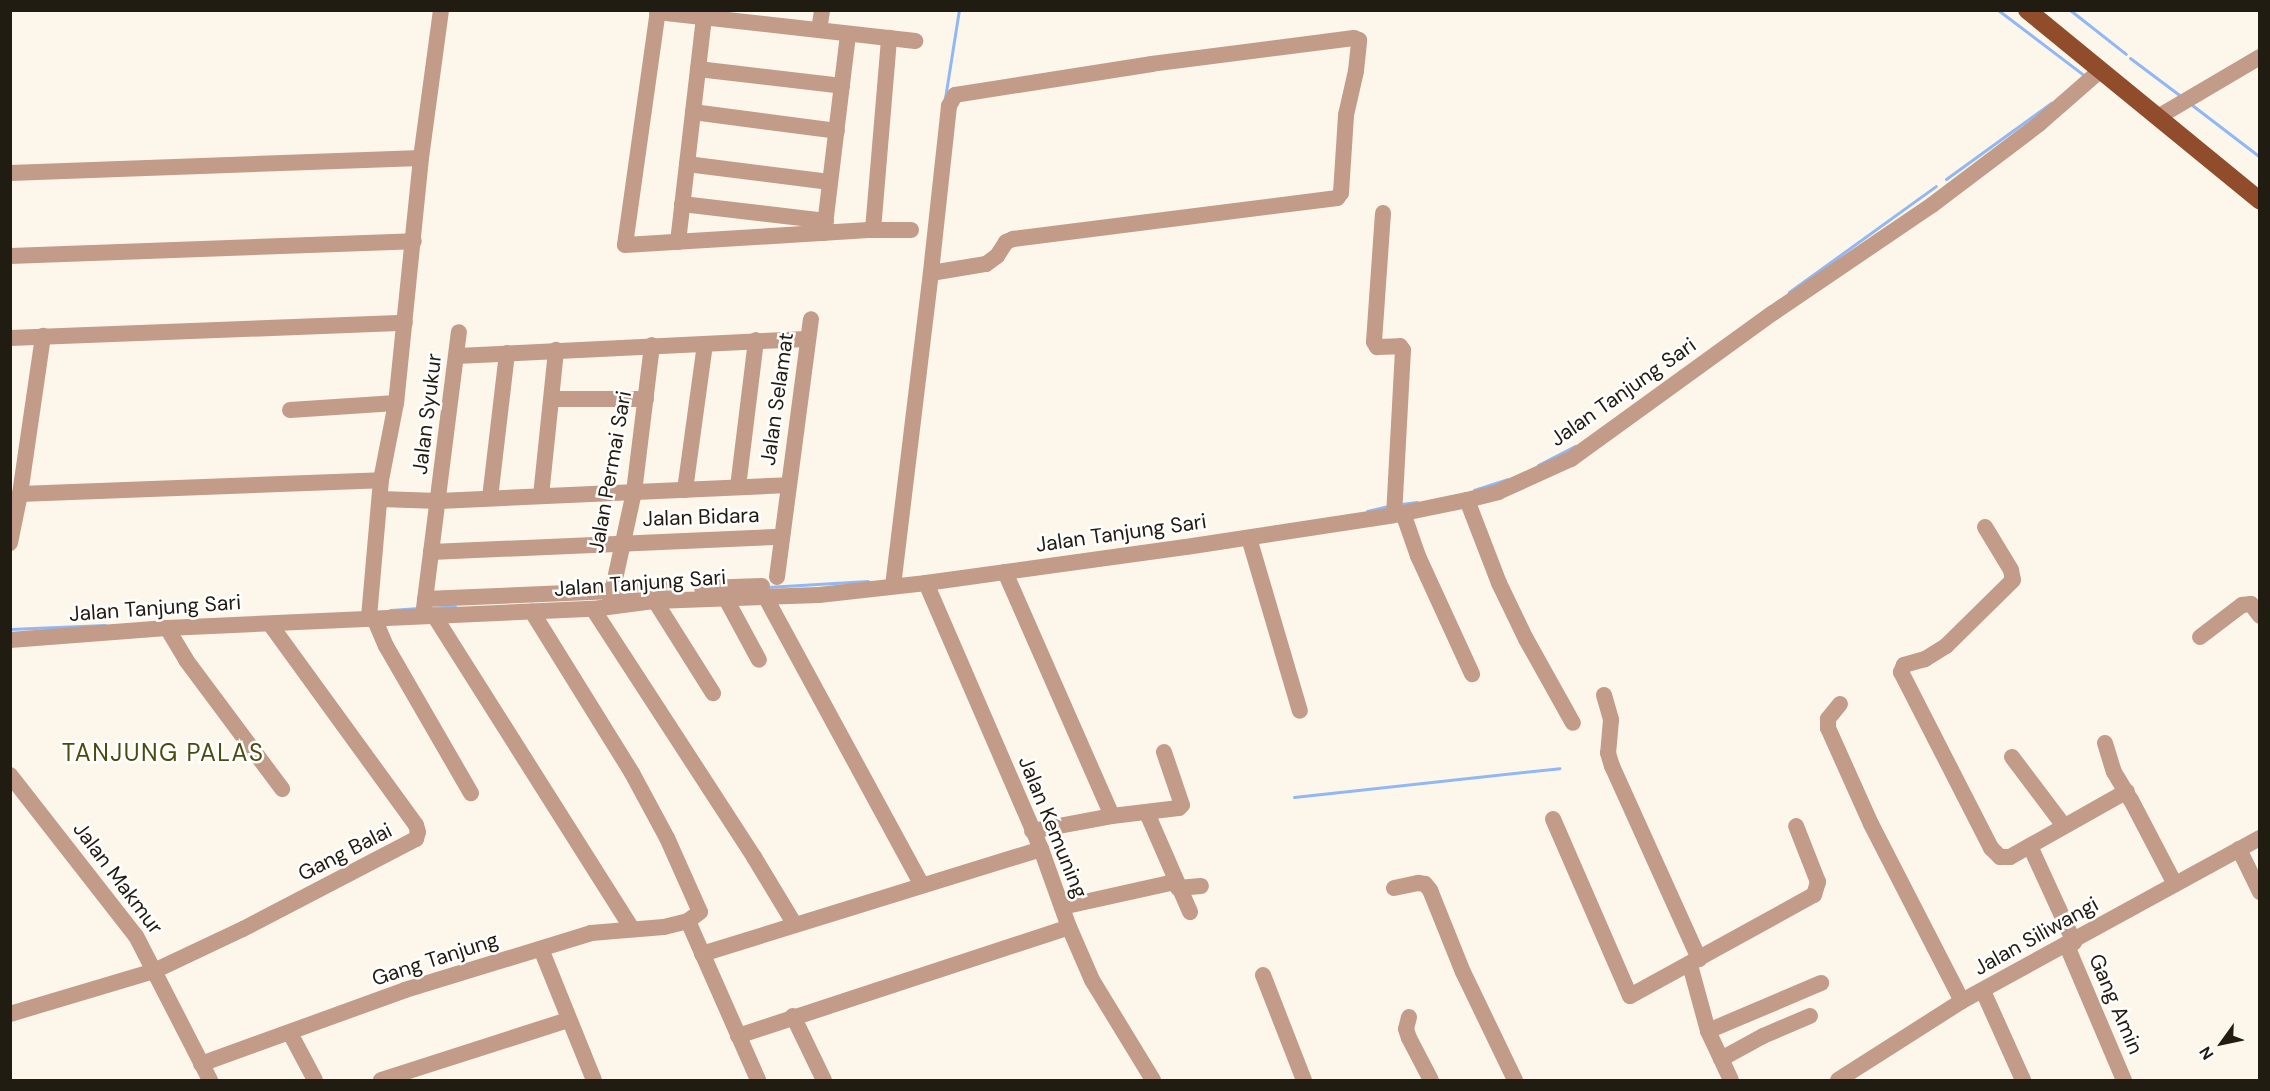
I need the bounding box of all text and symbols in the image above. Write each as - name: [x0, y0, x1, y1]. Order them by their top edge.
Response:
- street label: Jalan Selamat: [755, 331, 799, 467]
- street label: Jalan Tanjung Sari: [1545, 332, 1701, 452]
- street label: Jalan Syukur: [407, 352, 447, 476]
- street label: Jalan Permai Sari: [583, 389, 637, 555]
- street label: Jalan Bidara: [642, 502, 760, 532]
- street label: Jalan Tanjung Sari: [1034, 509, 1208, 557]
- street label: Jalan Tanjung Sari: [553, 564, 727, 602]
- street label: Jalan Tanjung Sari: [68, 589, 242, 627]
- district label: TANJUNG PALAS: [62, 739, 264, 767]
- street label: Jalan Kemuning: [1013, 752, 1093, 902]
- street label: Jalan Makmur: [68, 817, 168, 939]
- street label: Gang Balai: [294, 818, 396, 886]
- street label: Jalan Siliwangi: [1969, 891, 2103, 981]
- street label: Gang Tanjung: [369, 927, 501, 991]
- street label: Gang Amin: [2084, 950, 2148, 1058]
- north arrow: [2192, 1013, 2252, 1073]
- text: N: [2195, 1042, 2218, 1064]

